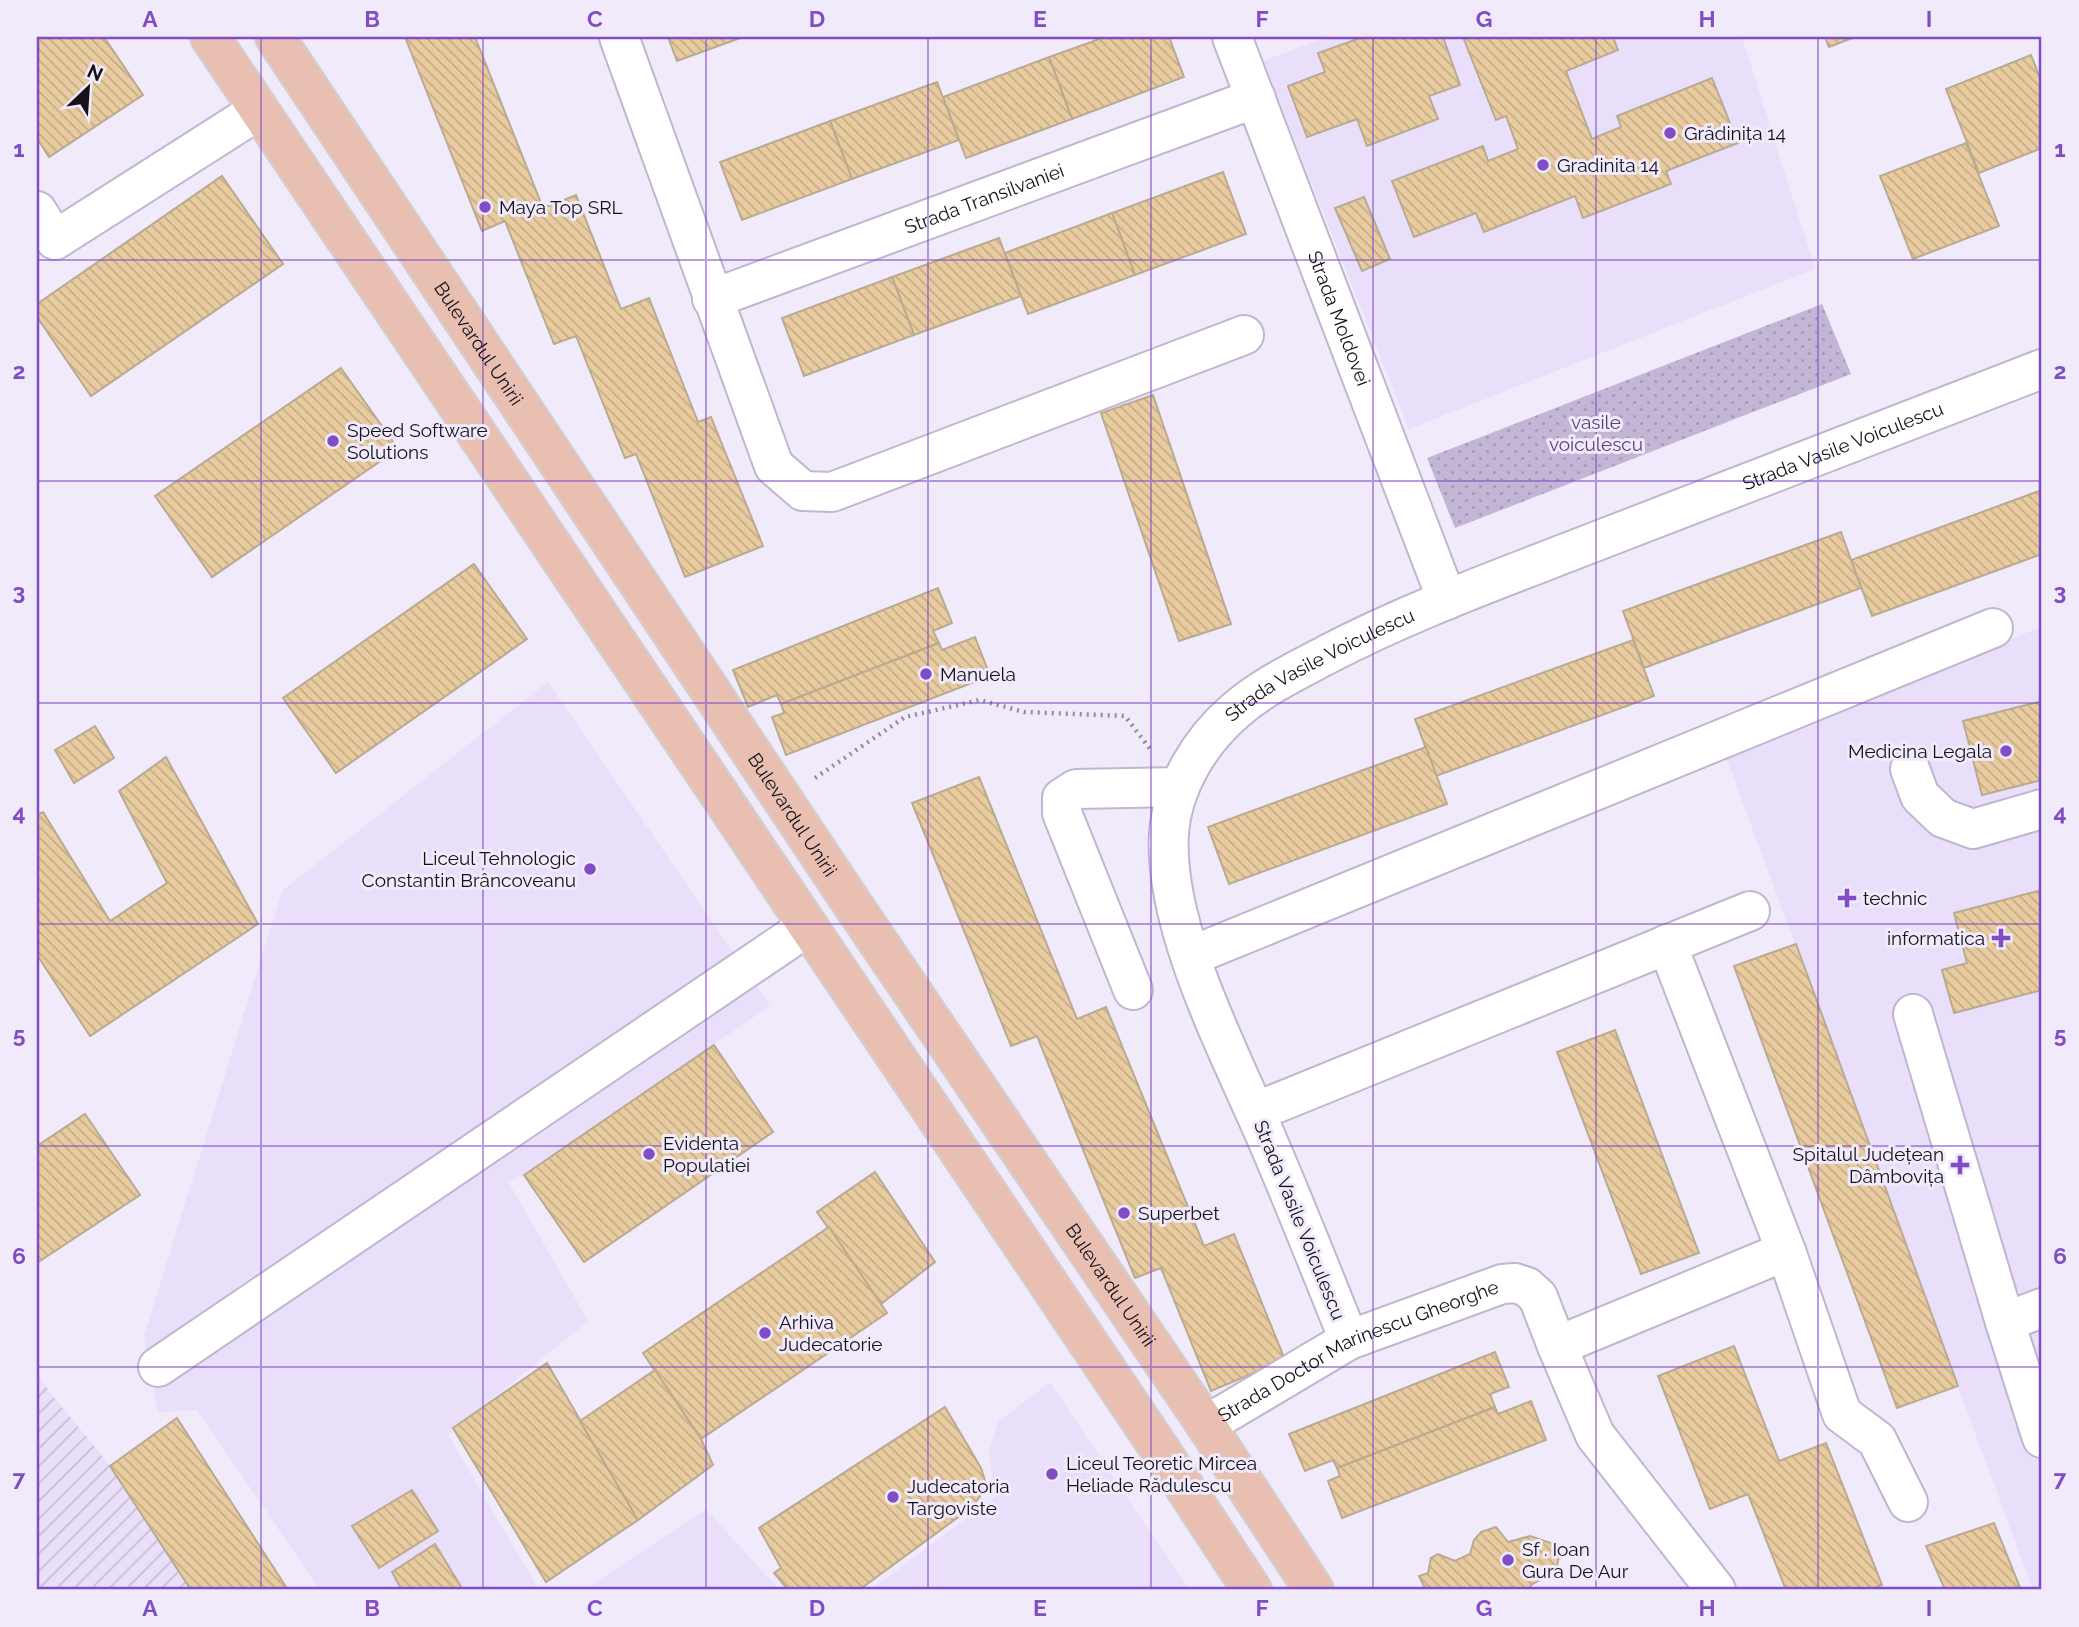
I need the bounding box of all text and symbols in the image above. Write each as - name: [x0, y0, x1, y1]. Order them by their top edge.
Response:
- text: A: [142, 5, 158, 32]
- text: B: [364, 5, 380, 32]
- text: C: [587, 5, 603, 32]
- text: D: [809, 5, 825, 32]
- text: E: [1033, 5, 1047, 32]
- text: F: [1255, 5, 1269, 32]
- text: G: [1476, 5, 1492, 32]
- text: H: [1698, 5, 1716, 32]
- text: I: [1926, 5, 1932, 32]
- north arrow: [52, 52, 122, 122]
- text: N: [84, 60, 106, 86]
- place label: Grădinița 14: [1684, 122, 1786, 144]
- marker: Grădinița 14: [1662, 125, 1678, 141]
- text: 1: [13, 135, 25, 162]
- text: 1: [2054, 135, 2066, 162]
- place label: Gradinita 14: [1557, 154, 1659, 176]
- marker: Gradinita 14: [1535, 157, 1551, 173]
- street label: Strada Transilvaniei: [901, 159, 1067, 238]
- place label: Maya Top SRL: [499, 196, 623, 218]
- marker: Maya Top SRL: [477, 199, 493, 215]
- street label: Strada Moldovei: [1304, 248, 1375, 389]
- street label: Bulevardul Unirii: [430, 277, 528, 409]
- text: 2: [13, 357, 25, 384]
- text: 2: [2054, 357, 2066, 384]
- street label: Strada Vasile Voiculescu: [1739, 397, 1946, 495]
- park label: vasile voiculescu: [1549, 411, 1643, 455]
- place label: Speed Software Solutions: [347, 419, 488, 463]
- marker: Speed Software Solutions: [325, 433, 341, 449]
- text: 3: [13, 578, 25, 605]
- text: 3: [2054, 578, 2066, 605]
- street label: Strada Vasile Voiculescu: [1220, 604, 1417, 726]
- place label: Manuela: [940, 663, 1016, 685]
- marker: Manuela: [918, 666, 934, 682]
- place label: Medicina Legala: [1848, 740, 1992, 762]
- marker: Medicina Legala: [1998, 743, 2014, 759]
- street label: Bulevardul Unirii: [744, 749, 842, 880]
- text: 4: [12, 799, 26, 826]
- text: 4: [2053, 799, 2067, 826]
- place label: Liceul Tehnologic Constantin Brâncoveanu: [362, 847, 576, 891]
- marker: Liceul Tehnologic Constantin Brâncoveanu: [582, 861, 598, 877]
- place label: technic: [1863, 887, 1928, 909]
- marker: technic: [1837, 888, 1857, 908]
- place label: informatica: [1887, 927, 1985, 949]
- marker: informatica: [1991, 928, 2011, 948]
- text: 5: [13, 1021, 26, 1048]
- text: 5: [2054, 1021, 2067, 1048]
- street label: Strada Vasile Voiculescu: [1250, 1117, 1350, 1323]
- place label: Evidenta Populatiei: [663, 1132, 750, 1176]
- place label: Spitalul Județean Dâmbovița: [1793, 1143, 1944, 1187]
- marker: Evidenta Populatiei: [641, 1146, 657, 1162]
- marker: Spitalul Județean Dâmbovița: [1950, 1155, 1970, 1175]
- place label: Superbet: [1138, 1202, 1220, 1224]
- marker: Superbet: [1116, 1205, 1132, 1221]
- street label: Bulevardul Unirii: [1061, 1219, 1160, 1351]
- text: 6: [12, 1242, 26, 1269]
- text: 6: [2053, 1242, 2067, 1269]
- street label: Strada Doctor Marinescu Gheorghe: [1214, 1275, 1501, 1427]
- place label: Arhiva Judecatorie: [779, 1311, 882, 1355]
- marker: Arhiva Judecatorie: [757, 1325, 773, 1341]
- place label: Liceul Teoretic Mircea Heliade Rădulescu: [1066, 1452, 1257, 1496]
- text: 7: [13, 1464, 26, 1491]
- text: 7: [2054, 1464, 2067, 1491]
- marker: Liceul Teoretic Mircea Heliade Rădulescu: [1044, 1466, 1060, 1482]
- place label: Judecatoria Targoviste: [907, 1475, 1010, 1519]
- marker: Judecatoria Targoviste: [885, 1489, 901, 1505]
- place label: Sf . Ioan Gura De Aur: [1522, 1538, 1629, 1582]
- marker: Sf . Ioan Gura De Aur: [1500, 1552, 1516, 1568]
- text: A: [142, 1594, 158, 1621]
- text: B: [364, 1594, 380, 1621]
- text: C: [587, 1594, 603, 1621]
- text: D: [809, 1594, 825, 1621]
- text: E: [1033, 1594, 1047, 1621]
- text: F: [1255, 1594, 1269, 1621]
- text: G: [1476, 1594, 1492, 1621]
- text: H: [1698, 1594, 1716, 1621]
- text: I: [1926, 1594, 1932, 1621]

